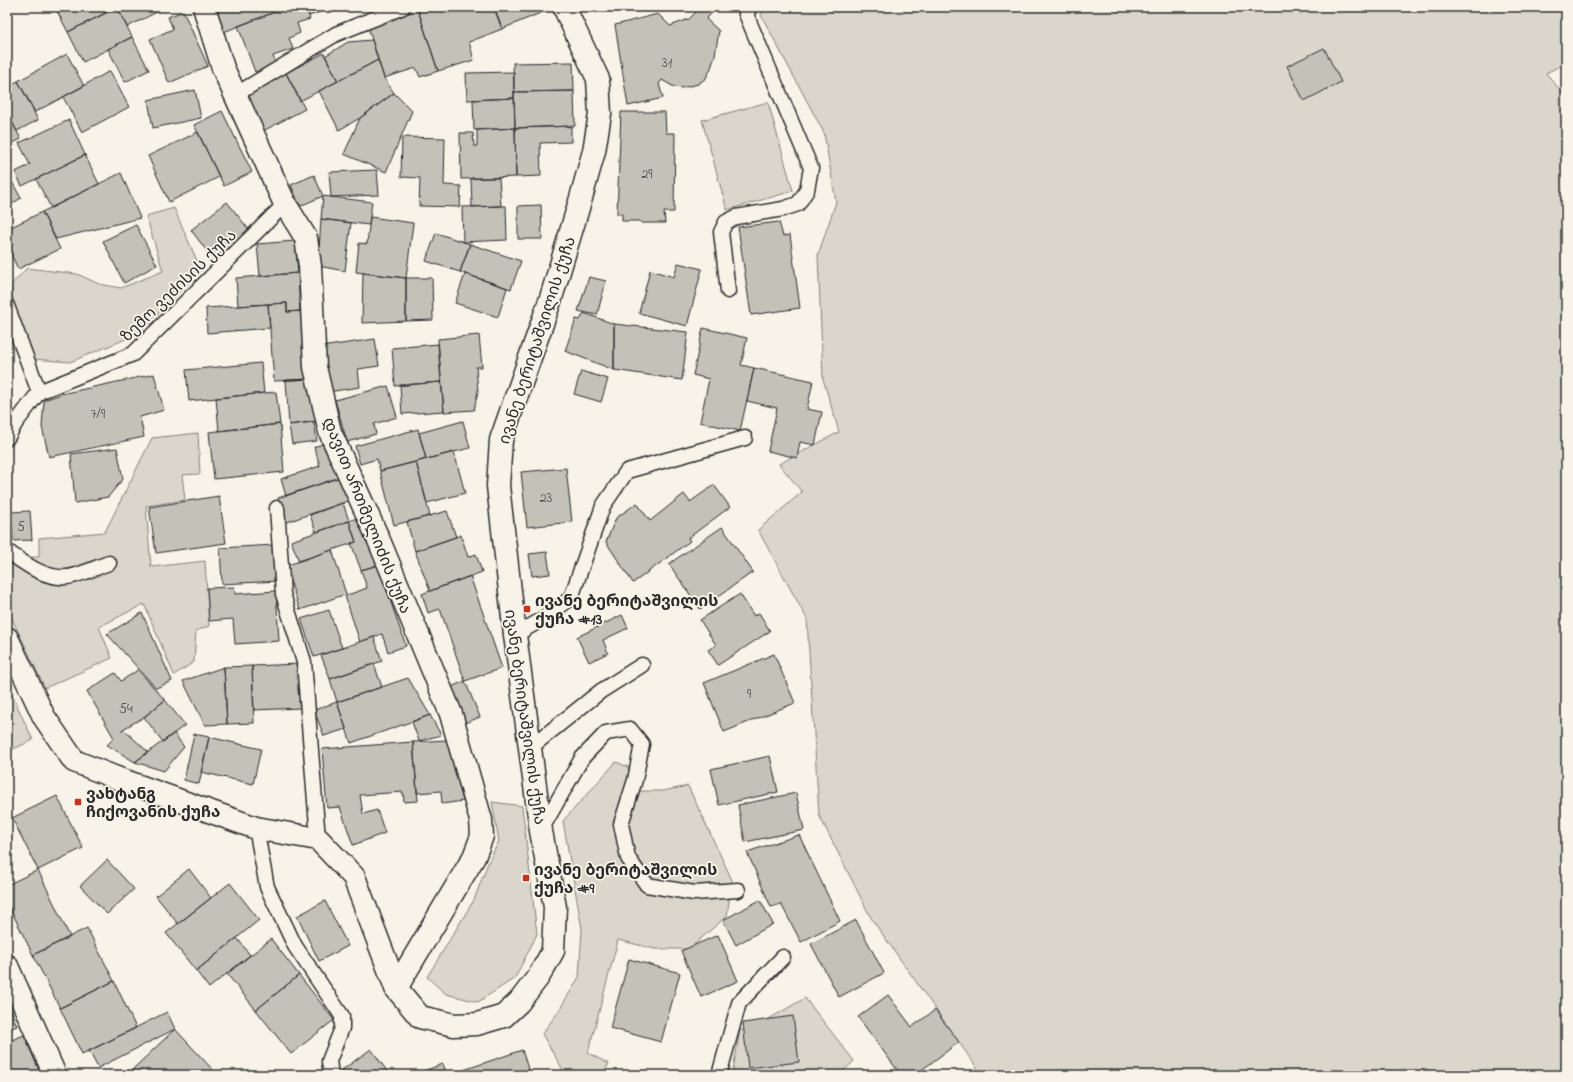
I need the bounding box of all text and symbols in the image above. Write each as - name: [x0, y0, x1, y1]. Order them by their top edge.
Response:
- house number: 31: [662, 53, 673, 74]
- house number: 29: [641, 164, 653, 185]
- street label: ზემო ვეძისის ქუჩა: [116, 225, 243, 348]
- street label: ივანე ბერიტაშვილის ქუჩა: [493, 234, 583, 448]
- house number: 7/9: [91, 404, 106, 425]
- street label: დავით ართმელიძის ქუჩა: [316, 414, 417, 618]
- house number: 23: [540, 488, 553, 509]
- house number: 5: [17, 517, 25, 538]
- place label: ივანე ბერიტაშვილის ქუჩა #13: [535, 590, 718, 632]
- marker: ივანე ბერიტაშვილის ქუჩა #13: [522, 604, 532, 614]
- street label: ივანე ბერიტაშვილის ქუჩა: [497, 608, 551, 826]
- house number: 9: [747, 684, 752, 705]
- house number: 54: [119, 699, 133, 720]
- place label: ვახტანგ ჩიქოვანის ქუჩა: [86, 783, 220, 825]
- marker: ვახტანგ ჩიქოვანის ქუჩა: [73, 797, 83, 807]
- place label: ივანე ბერიტაშვილის ქუჩა #9: [534, 859, 717, 901]
- marker: ივანე ბერიტაშვილის ქუჩა #9: [521, 873, 531, 883]

